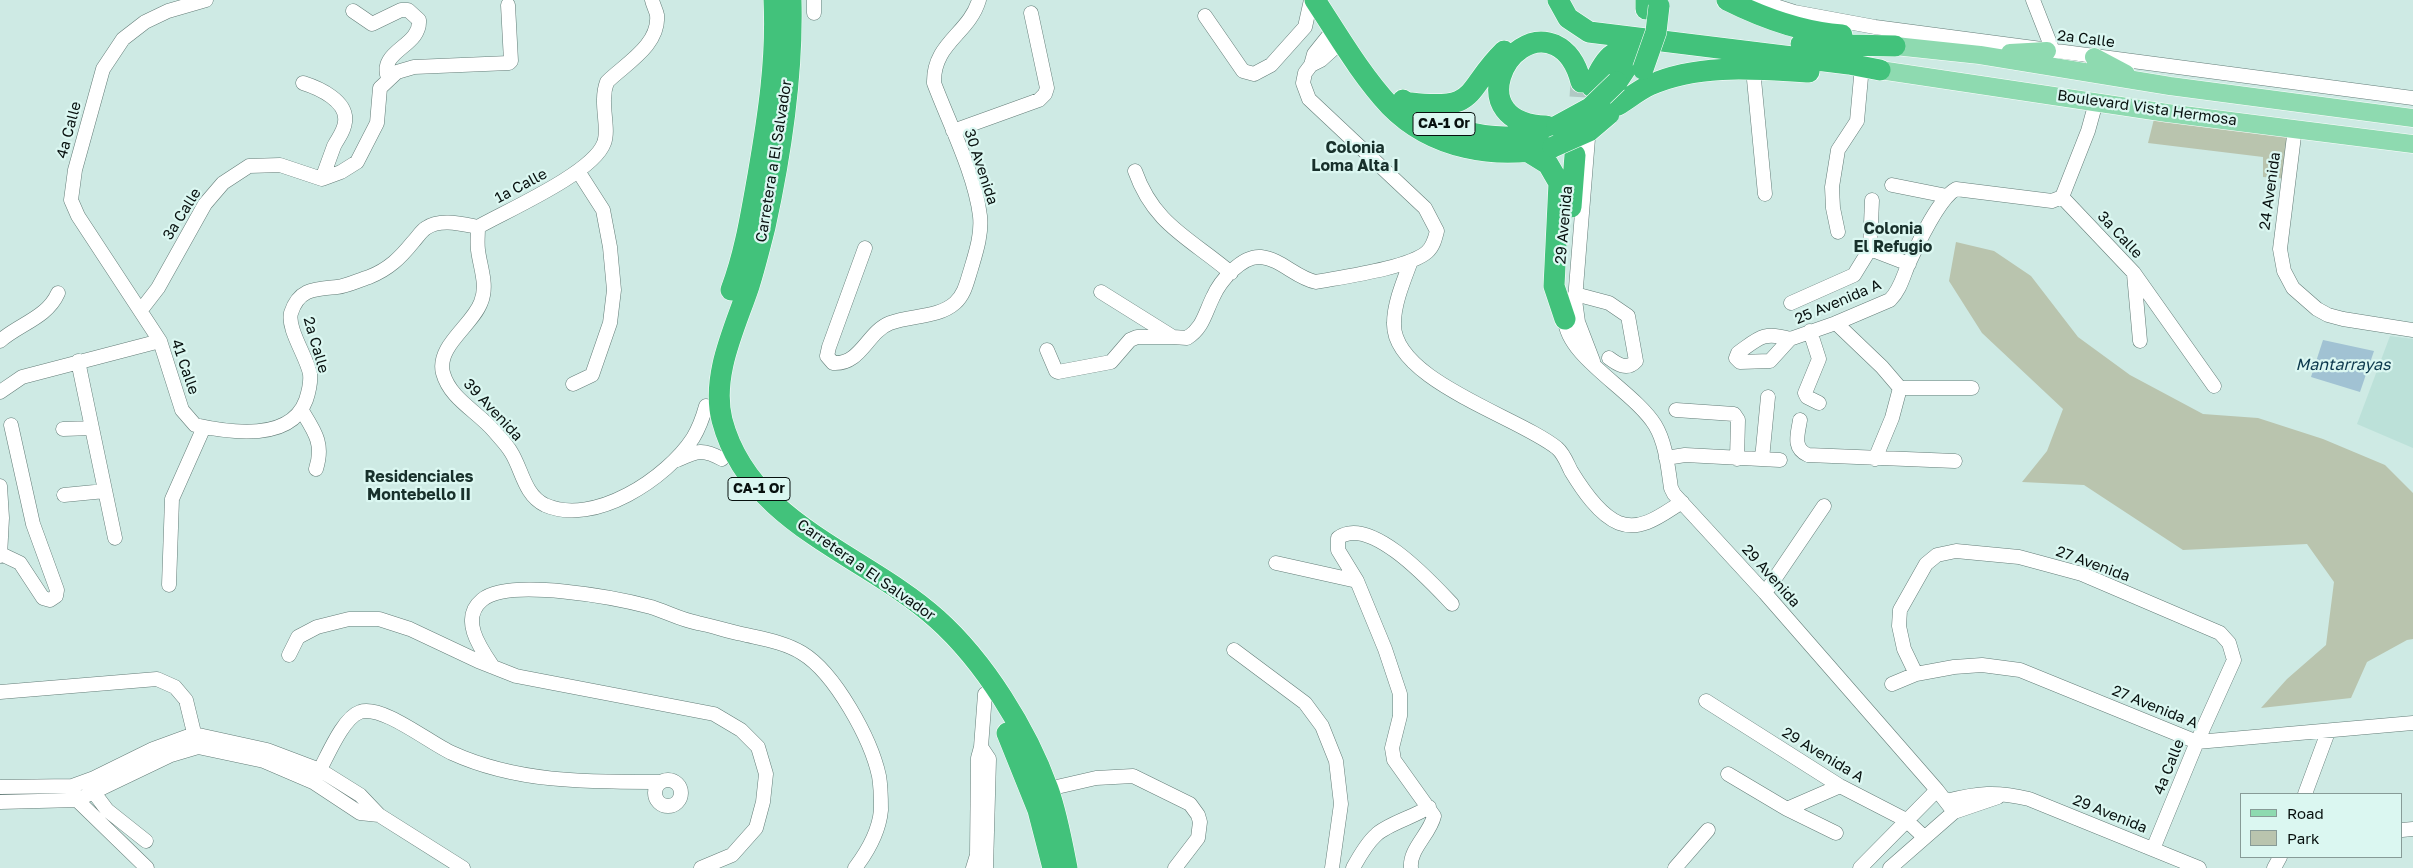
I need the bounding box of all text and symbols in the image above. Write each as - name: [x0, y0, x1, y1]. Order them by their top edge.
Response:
- street label: 2a Calle: [2056, 27, 2116, 51]
- street label: Carretera a El Salvador: [752, 78, 796, 244]
- street label: Boulevard Vista Hermosa: [2056, 86, 2238, 130]
- street label: 4a Calle: [53, 100, 85, 160]
- road number: CA-1 Or: [1413, 112, 1475, 136]
- street label: 30 Avenida: [960, 127, 1002, 207]
- district label: Colonia Loma Alta I: [1311, 138, 1399, 176]
- street label: 24 Avenida: [2256, 151, 2284, 231]
- street label: 1a Calle: [492, 165, 550, 207]
- street label: 3a Calle: [159, 185, 205, 243]
- street label: 29 Avenida: [1552, 185, 1576, 265]
- street label: 3a Calle: [2094, 208, 2146, 262]
- district label: Colonia El Refugio: [1854, 219, 1932, 257]
- street label: 25 Avenida A: [1792, 276, 1884, 328]
- street label: 2a Calle: [299, 315, 333, 375]
- street label: 41 Calle: [167, 337, 203, 397]
- water label: Mantarrayas: [2296, 355, 2390, 375]
- street label: 39 Avenida: [460, 375, 526, 445]
- district label: Residenciales Montebello II: [364, 467, 474, 505]
- road number: CA-1 Or: [728, 478, 790, 500]
- street label: Carretera a El Salvador: [793, 515, 939, 625]
- street label: 29 Avenida: [1738, 541, 1804, 611]
- street label: 27 Avenida: [2054, 542, 2132, 586]
- street label: 27 Avenida A: [2109, 682, 2201, 732]
- street label: 29 Avenida A: [1779, 724, 1867, 786]
- street label: 4a Calle: [2150, 737, 2188, 797]
- street label: 29 Avenida: [2070, 791, 2150, 837]
- legend: [2240, 793, 2403, 858]
- text: Road: [2287, 804, 2324, 822]
- text: Park: [2287, 829, 2319, 847]

